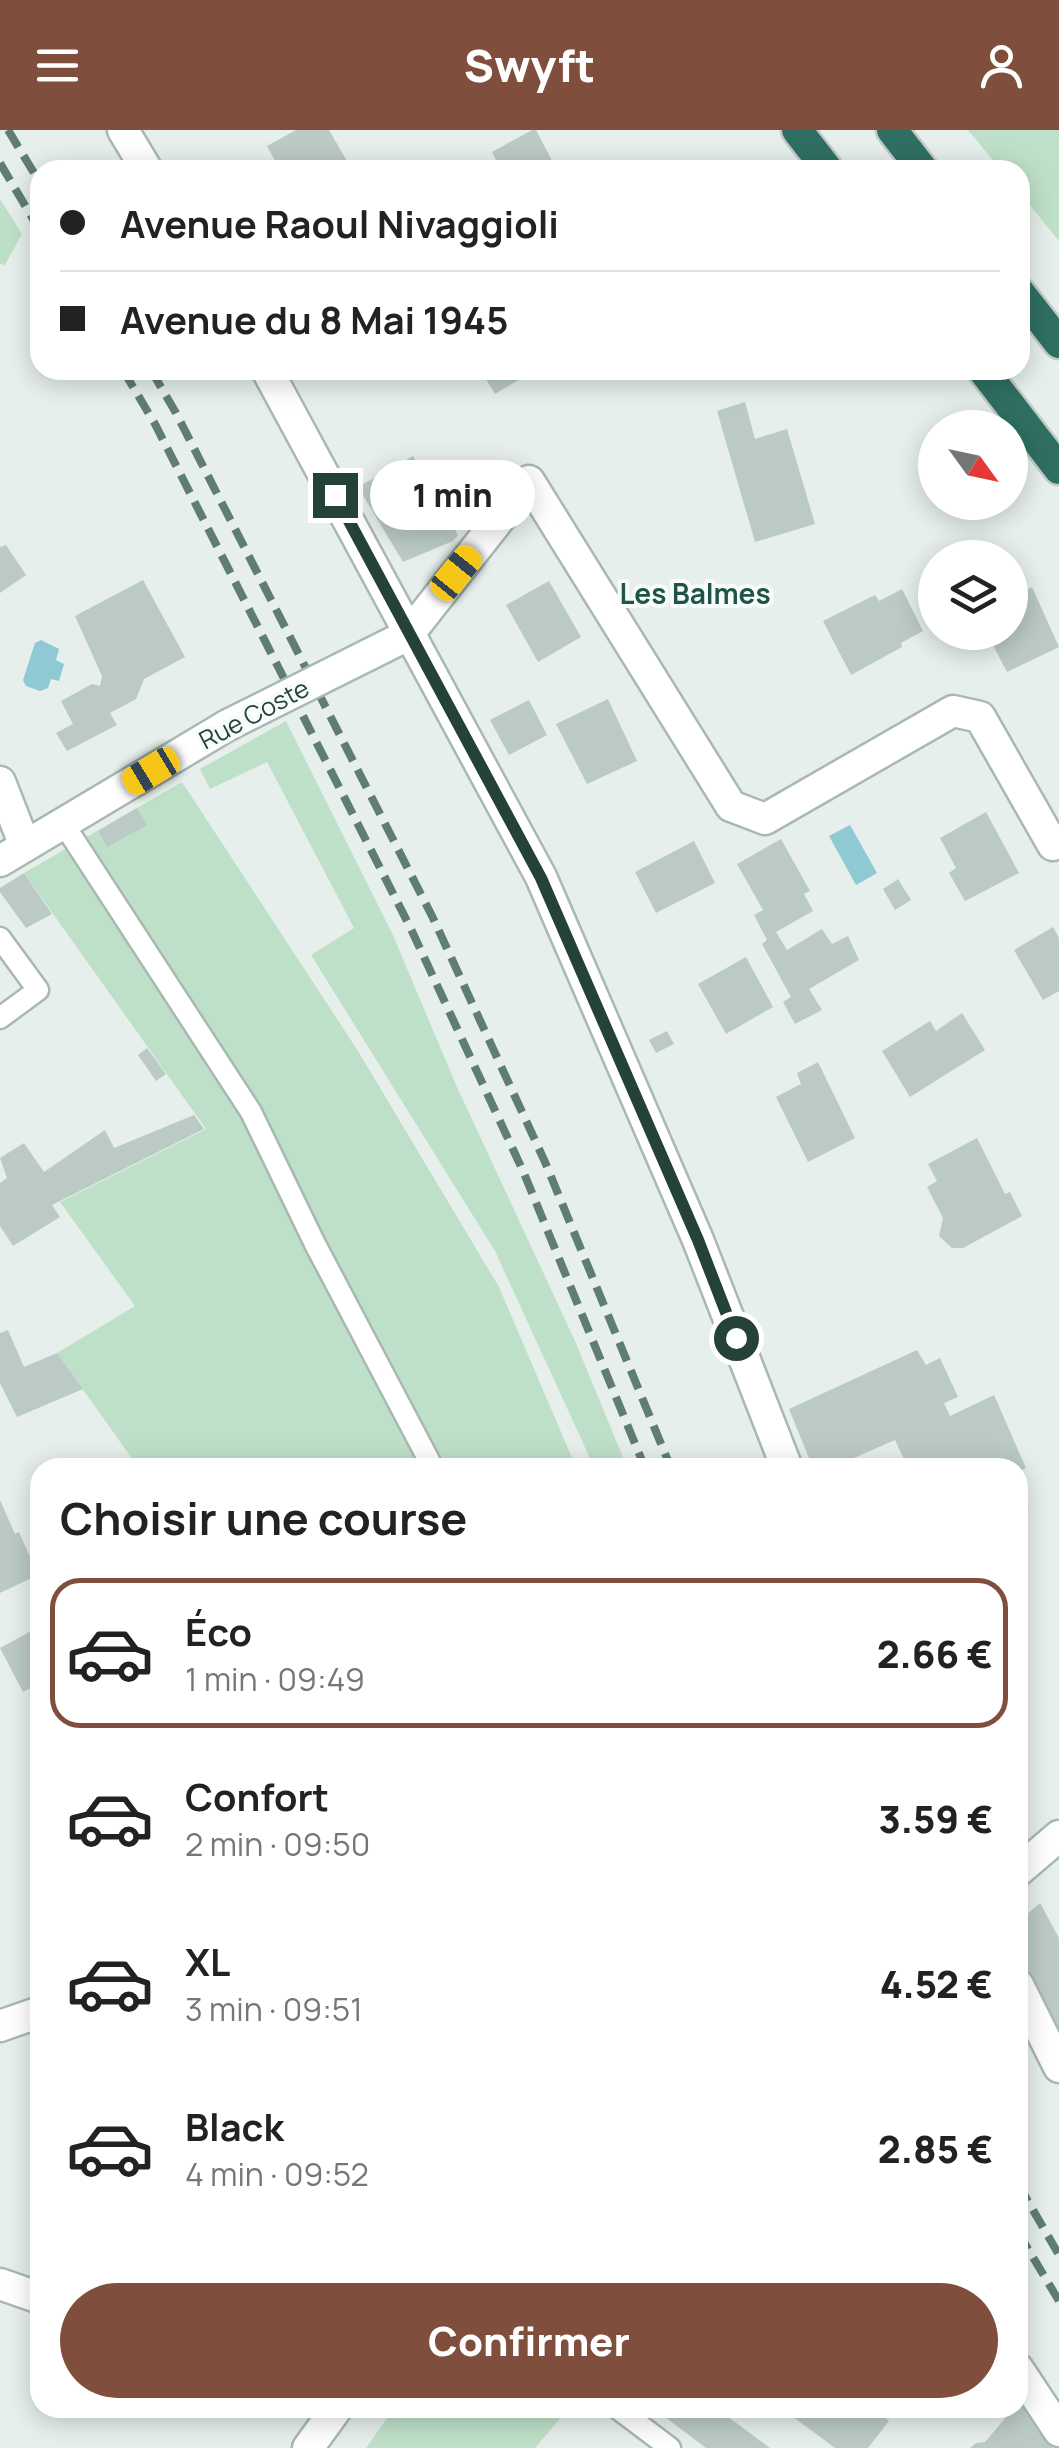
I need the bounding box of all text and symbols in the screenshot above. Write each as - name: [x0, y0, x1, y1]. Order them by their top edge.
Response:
- text: Swyft: [464, 34, 595, 96]
- icon: menu: [30, 38, 85, 93]
- icon: person: [974, 38, 1029, 93]
- text: Avenue Raoul Nivaggioli: [120, 197, 559, 249]
- text: Avenue du 8 Mai 1945: [120, 293, 509, 345]
- north arrow: [918, 410, 1028, 520]
- map controls: [918, 410, 1028, 650]
- callout: 1 min: [370, 460, 535, 530]
- route end: [313, 473, 358, 518]
- text: 1 min: [412, 473, 493, 517]
- car: [425, 540, 487, 606]
- button: layers: [918, 540, 1028, 650]
- district label: Les Balmes: [619, 574, 771, 612]
- street label: Rue Coste: [193, 670, 315, 757]
- car: [118, 743, 184, 799]
- route start: [714, 1316, 759, 1361]
- text: Choisir une course: [60, 1487, 467, 1549]
- text: Éco: [185, 1605, 252, 1657]
- icon: car: [65, 1608, 155, 1698]
- text: 2.66 €: [877, 1627, 993, 1679]
- text: 1 min · 09:49: [185, 1657, 365, 1701]
- text: Confort: [185, 1770, 329, 1822]
- icon: car: [65, 1773, 155, 1863]
- text: 3.59 €: [878, 1792, 993, 1844]
- text: 2 min · 09:50: [185, 1822, 370, 1866]
- text: XL: [185, 1935, 230, 1987]
- icon: car: [65, 1938, 155, 2028]
- text: 4.52 €: [880, 1957, 993, 2009]
- text: 3 min · 09:51: [185, 1987, 363, 2031]
- text: Black: [185, 2100, 284, 2152]
- icon: car: [65, 2103, 155, 2193]
- text: 2.85 €: [878, 2122, 993, 2174]
- text: 4 min · 09:52: [185, 2152, 369, 2196]
- button: Confirmer: [60, 2283, 998, 2398]

